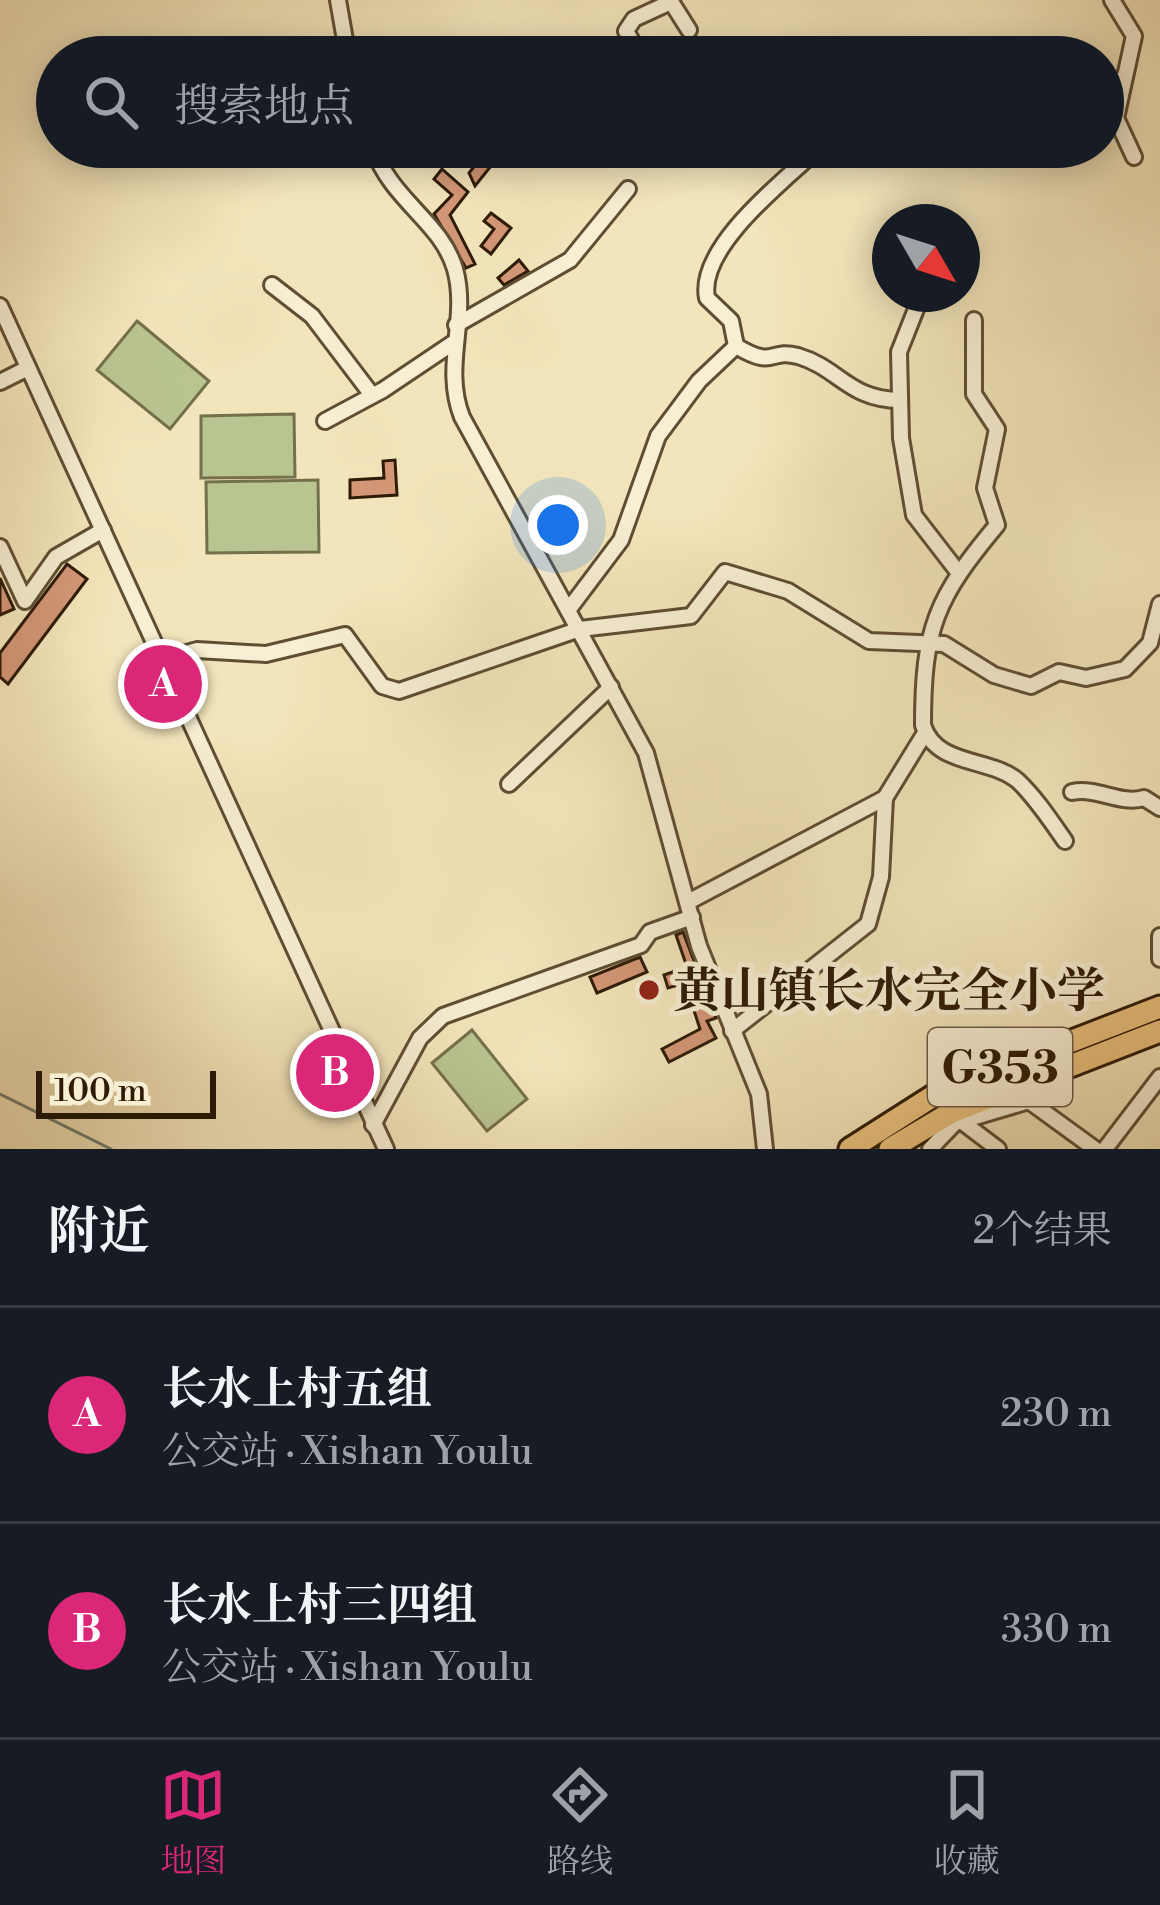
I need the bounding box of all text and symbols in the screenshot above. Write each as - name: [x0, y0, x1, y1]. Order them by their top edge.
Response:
- search box: [36, 36, 1124, 168]
- icon: search: [78, 69, 144, 135]
- text: 搜索地点: [174, 79, 354, 136]
- north arrow: [872, 204, 980, 312]
- your location: [528, 495, 588, 555]
- pin: A: [124, 639, 202, 729]
- place label: 黄山镇长水完全小学: [673, 963, 1105, 1023]
- marker: 黄山镇长水完全小学: [636, 977, 662, 1003]
- pin: B: [296, 1028, 374, 1118]
- road number: G353: [928, 1028, 1072, 1106]
- scale bar: [36, 1065, 216, 1118]
- text: 100 m: [54, 1071, 147, 1112]
- text: 附近: [48, 1201, 150, 1265]
- text: 2个结果: [973, 1207, 1112, 1256]
- text: 长水上村五组: [162, 1362, 432, 1419]
- text: A: [73, 1390, 101, 1439]
- text: 230 m: [1000, 1390, 1112, 1439]
- text: 公交站 · Xishan Youlu: [162, 1428, 533, 1477]
- text: 长水上村三四组: [162, 1578, 477, 1635]
- text: B: [72, 1606, 102, 1655]
- text: 330 m: [1001, 1606, 1112, 1655]
- text: 公交站 · Xishan Youlu: [162, 1644, 533, 1693]
- tab: 地图: [160, 1762, 226, 1883]
- tab: 路线: [547, 1762, 613, 1883]
- tab: 收藏: [934, 1762, 1000, 1883]

